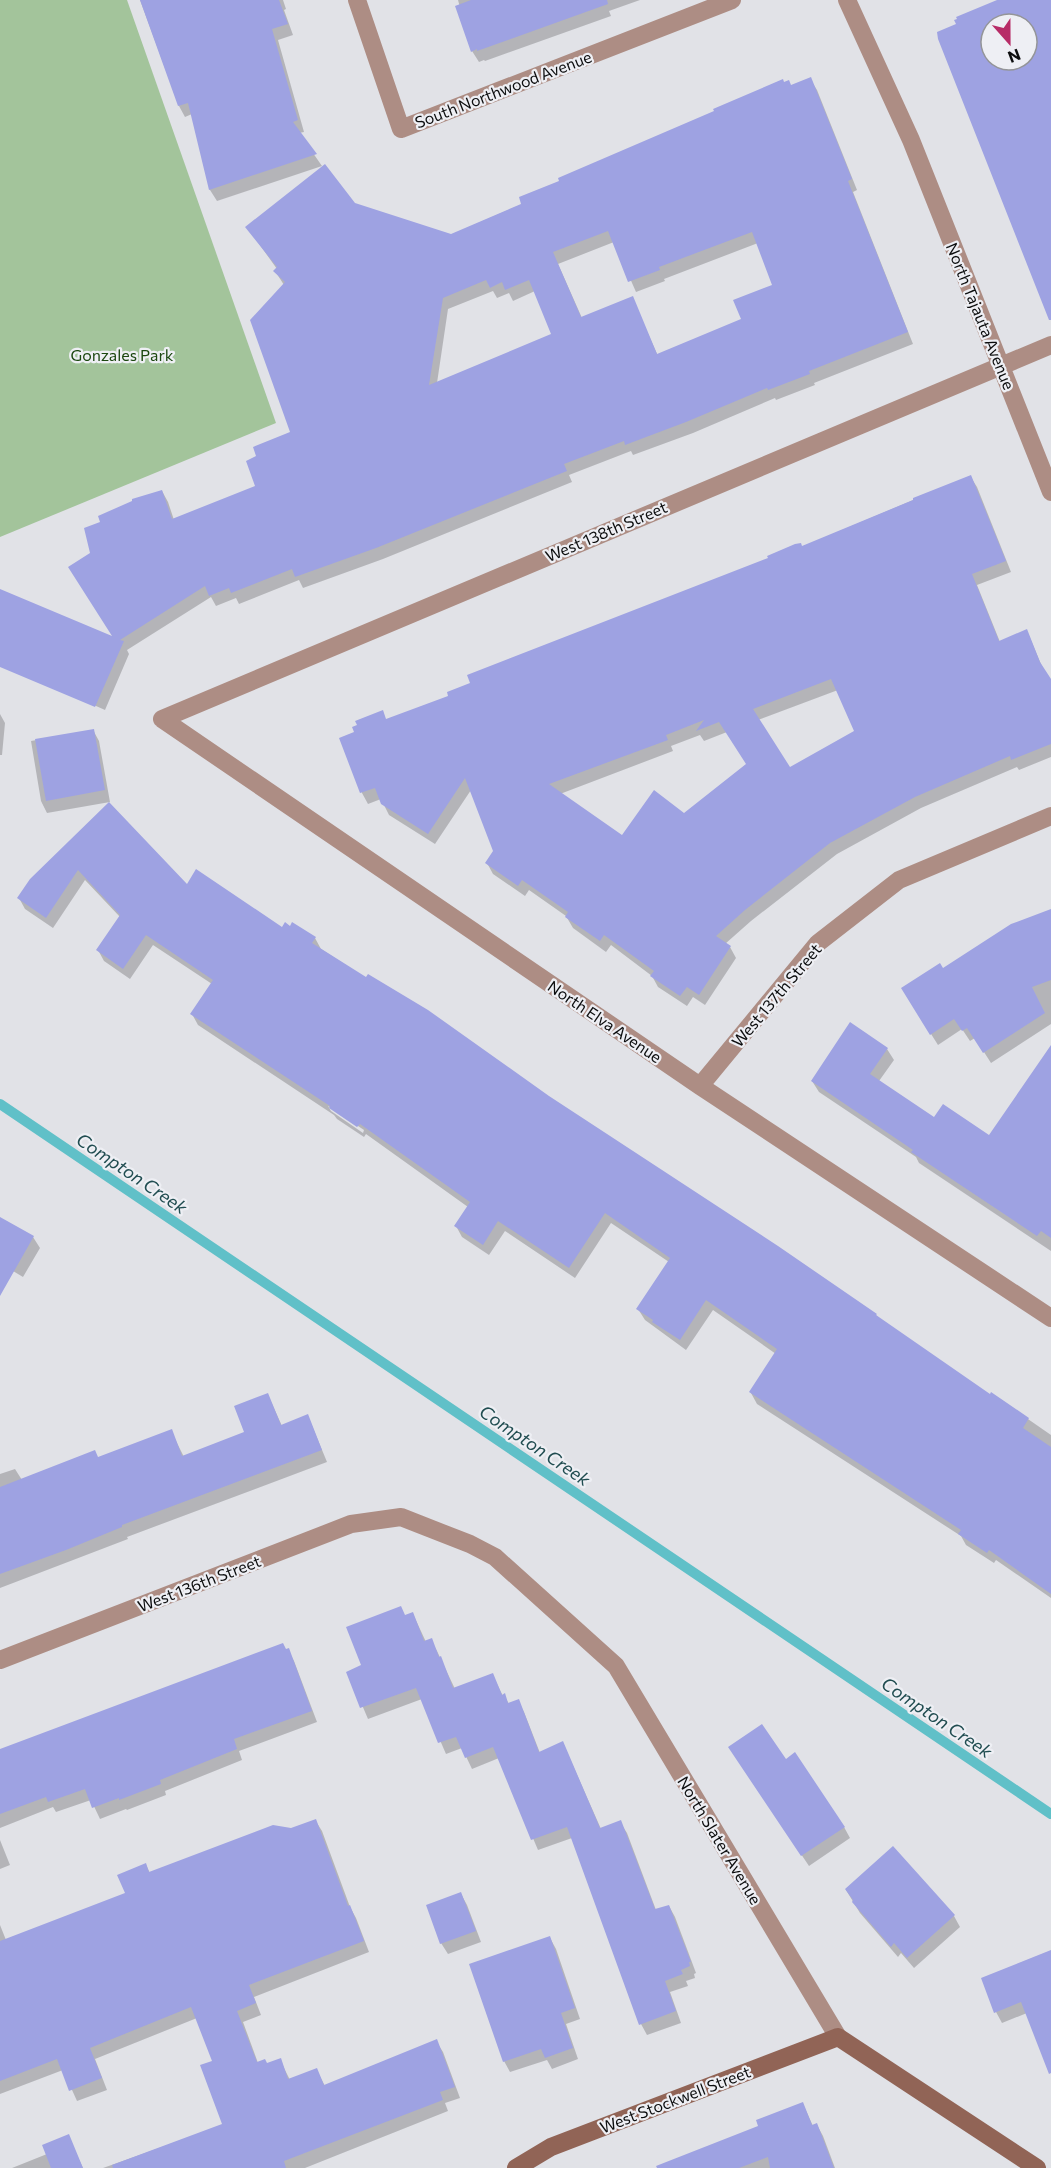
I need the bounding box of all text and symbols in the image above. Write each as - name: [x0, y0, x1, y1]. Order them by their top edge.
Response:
- north arrow: [979, 12, 1039, 72]
- text: N: [1006, 45, 1024, 67]
- street label: South Northwood Avenue: [412, 47, 594, 131]
- street label: North Tajauta Avenue: [943, 240, 1019, 392]
- park label: Gonzales Park: [70, 345, 174, 364]
- street label: West 138th Street: [542, 497, 670, 565]
- street label: West 137th Street: [727, 939, 825, 1050]
- street label: North Elva Avenue: [544, 976, 666, 1066]
- water label: Compton Creek: [72, 1128, 193, 1219]
- water label: Compton Creek: [475, 1400, 596, 1491]
- street label: West 136th Street: [135, 1551, 264, 1615]
- water label: Compton Creek: [877, 1672, 998, 1763]
- street label: North Slater Avenue: [674, 1772, 766, 1908]
- street label: West Stockwell Street: [597, 2061, 753, 2136]

